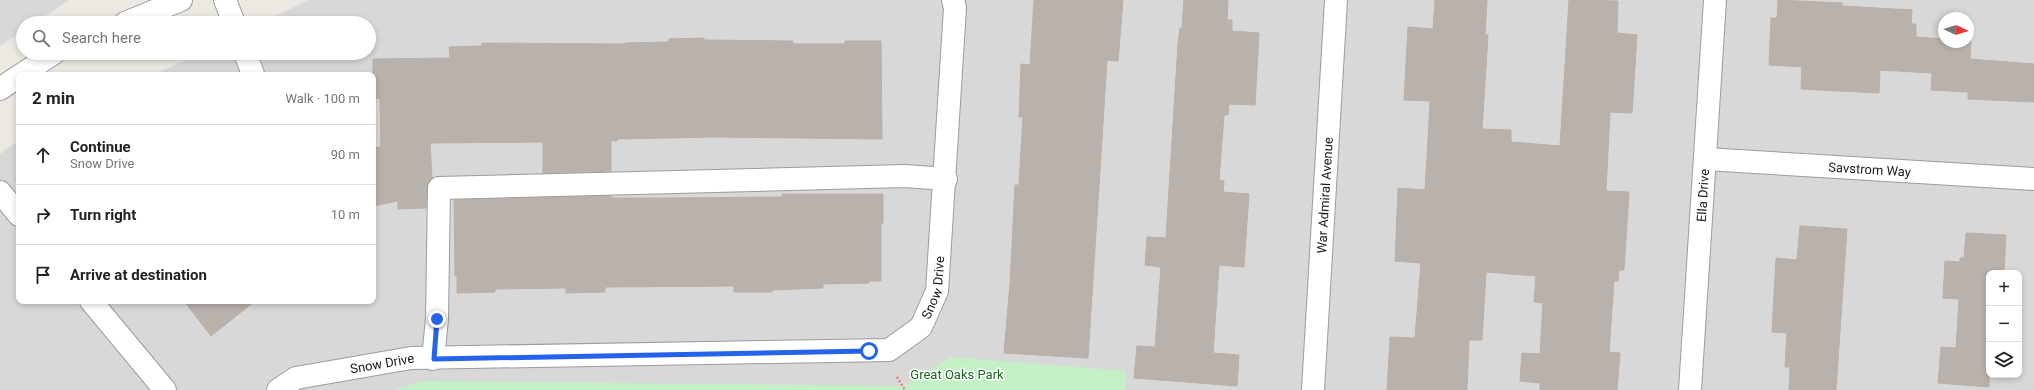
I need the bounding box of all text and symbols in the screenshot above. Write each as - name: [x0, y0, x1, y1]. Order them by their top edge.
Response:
- north arrow: [1938, 12, 1974, 48]
- search box: [16, 16, 376, 60]
- icon: search: [30, 27, 52, 49]
- text: Search here: [62, 29, 141, 47]
- text: 2 min: [32, 88, 75, 108]
- text: Walk · 100 m: [285, 91, 360, 106]
- street label: War Admiral Avenue: [1314, 137, 1336, 254]
- text: Continue: [70, 138, 131, 156]
- icon: ahead: [32, 144, 54, 166]
- text: 90 m: [331, 147, 360, 162]
- text: Snow Drive: [70, 156, 135, 171]
- street label: Savstrom Way: [1828, 160, 1911, 180]
- street label: Ella Drive: [1694, 168, 1712, 222]
- icon: right: [32, 204, 54, 226]
- text: Turn right: [70, 206, 136, 224]
- text: 10 m: [331, 207, 360, 222]
- street label: Snow Drive: [919, 255, 947, 321]
- icon: arrive: [32, 264, 54, 286]
- text: Arrive at destination: [70, 266, 207, 284]
- map controls: [1986, 270, 2022, 378]
- button: +: [1986, 270, 2022, 306]
- button: −: [1986, 306, 2022, 342]
- route end: [428, 310, 446, 328]
- route start: [860, 342, 878, 360]
- button: layers: [1986, 342, 2022, 378]
- street label: Snow Drive: [349, 351, 415, 376]
- park label: Great Oaks Park: [910, 367, 1004, 382]

